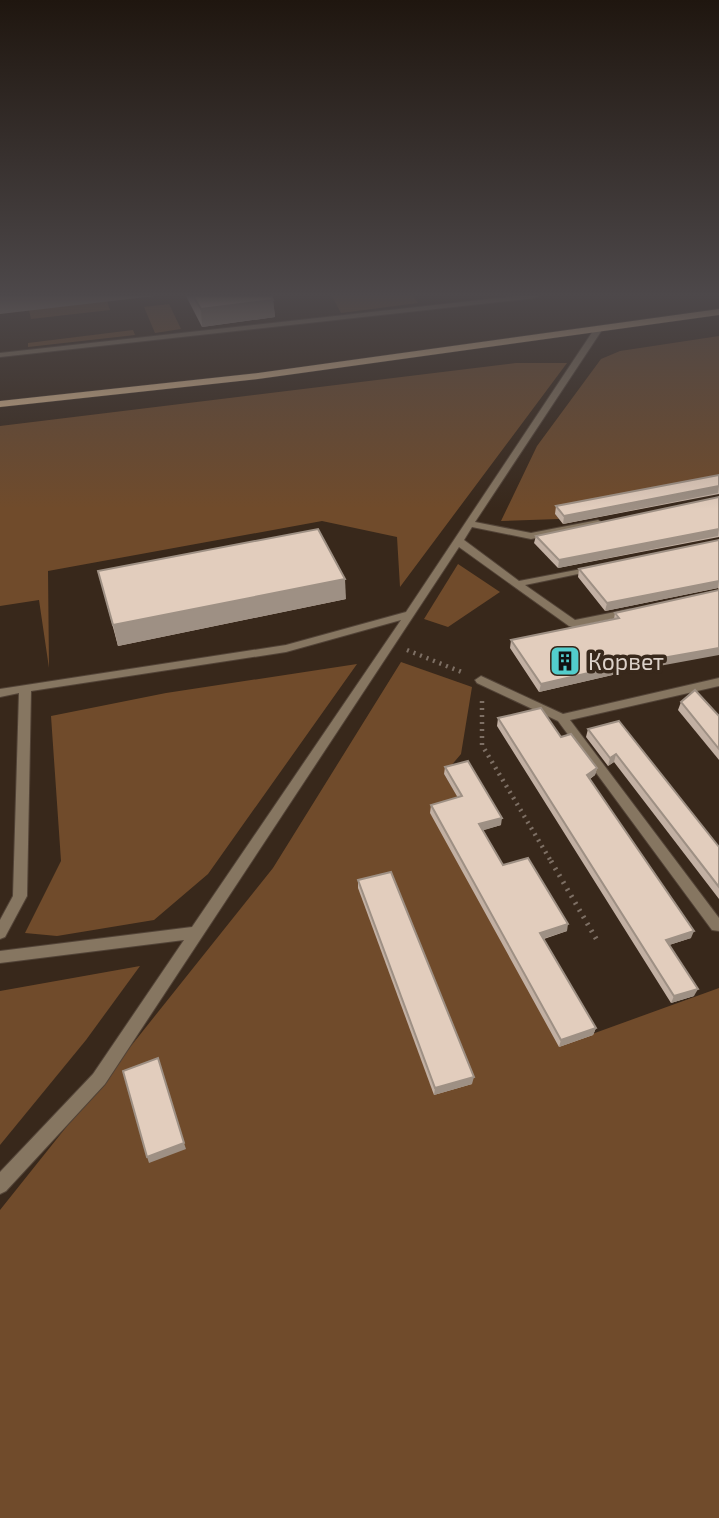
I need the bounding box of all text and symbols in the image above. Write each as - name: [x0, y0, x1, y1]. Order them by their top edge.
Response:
- building icon: Корвет: [548, 644, 582, 678]
- place label: Корвет: [588, 647, 664, 675]

